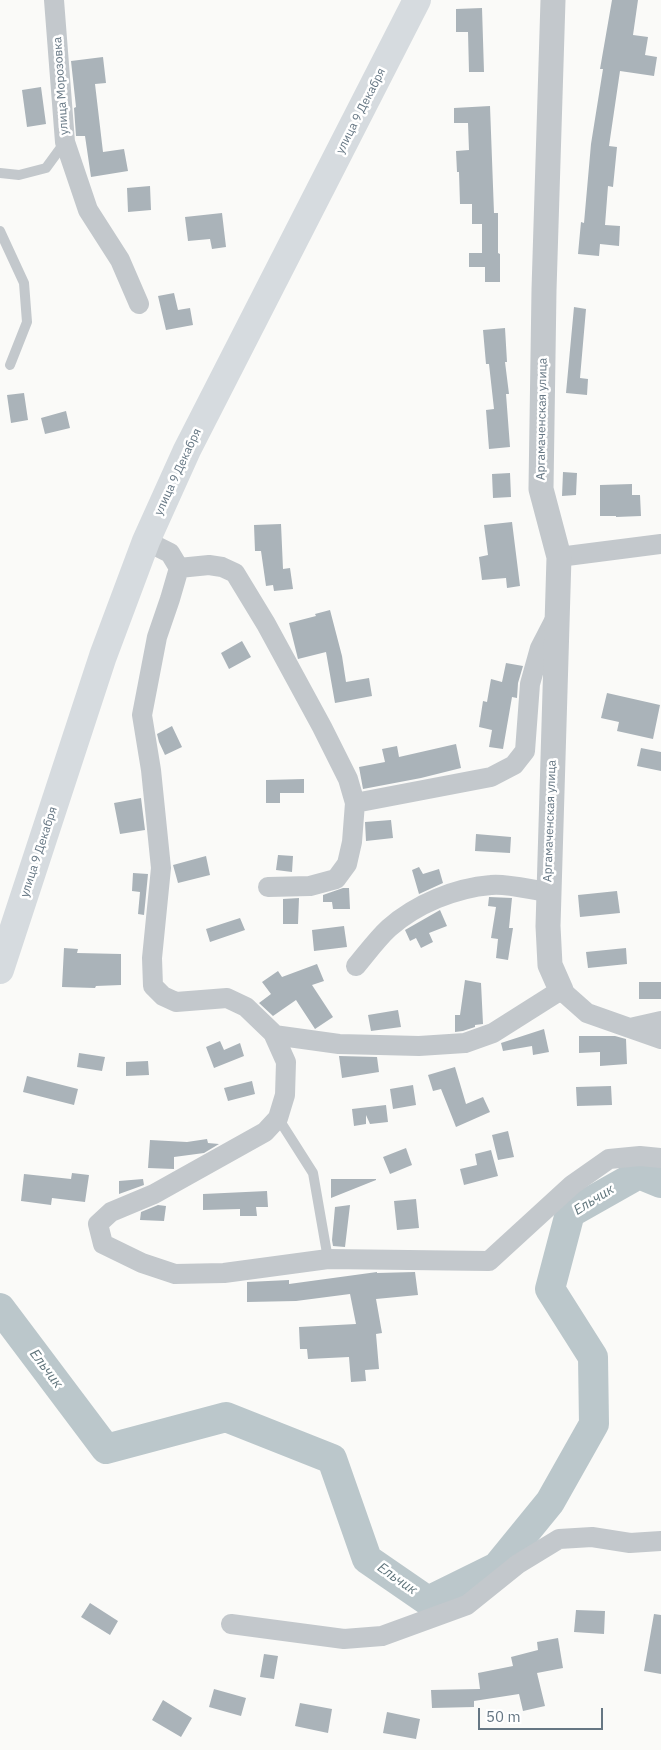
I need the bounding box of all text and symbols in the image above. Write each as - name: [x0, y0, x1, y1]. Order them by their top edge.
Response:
- street label: улица Морозовка: [50, 36, 72, 136]
- street label: улица 9 Декабря: [333, 66, 389, 156]
- street label: Аргамаченская улица: [534, 358, 550, 480]
- street label: улица 9 Декабря: [152, 426, 204, 518]
- street label: Аргамаченская улица: [541, 760, 559, 882]
- street label: улица 9 Декабря: [18, 805, 60, 899]
- water label: Ельчик: [571, 1181, 617, 1219]
- water label: Ельчик: [26, 1346, 66, 1392]
- water label: Ельчик: [374, 1559, 420, 1599]
- scale bar: [481, 1698, 606, 1730]
- text: 50 m: [486, 1707, 521, 1726]

